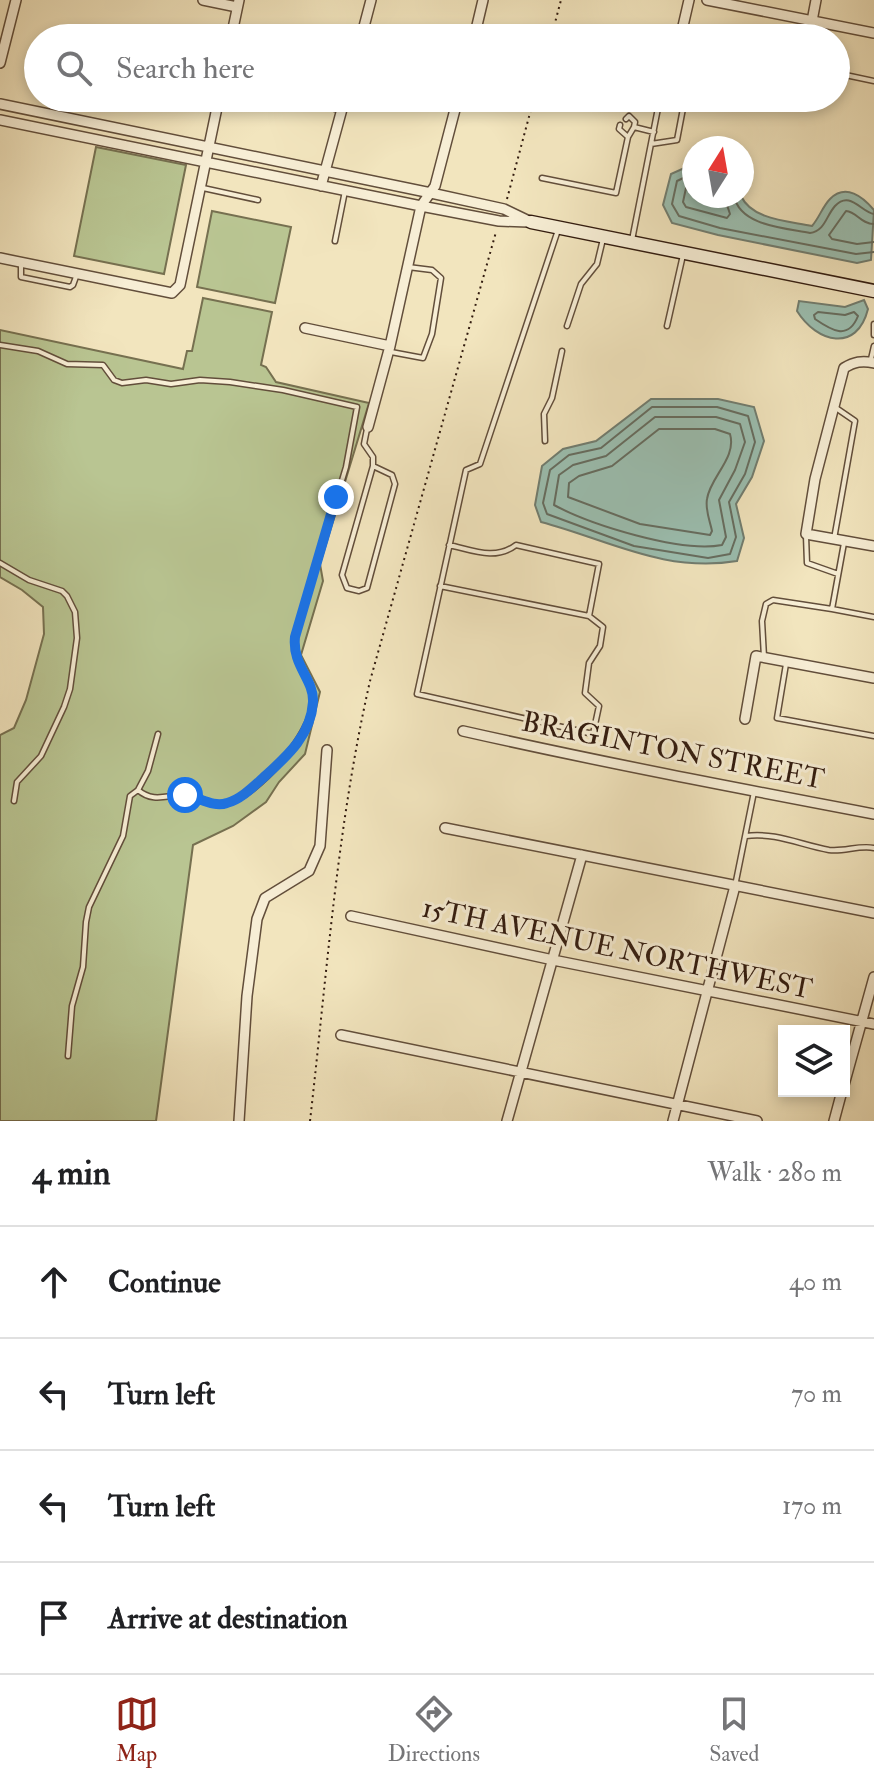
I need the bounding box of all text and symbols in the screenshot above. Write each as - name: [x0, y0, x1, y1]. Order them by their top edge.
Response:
- search box: [24, 24, 850, 112]
- icon: search: [52, 46, 96, 90]
- text: Search here: [116, 50, 255, 87]
- north arrow: [682, 136, 754, 208]
- route end: [318, 479, 354, 515]
- street label: BRAGINTON STREET: [519, 704, 827, 798]
- route start: [167, 777, 203, 813]
- street label: 15TH AVENUE NORTHWEST: [419, 891, 815, 1008]
- map controls: [778, 1025, 850, 1097]
- button: layers: [778, 1025, 850, 1097]
- text: 4 min: [32, 1152, 110, 1195]
- text: Walk · 280 m: [708, 1157, 842, 1189]
- icon: ahead: [32, 1260, 76, 1304]
- text: Continue: [108, 1264, 221, 1301]
- text: 40 m: [789, 1266, 842, 1298]
- icon: left: [32, 1372, 76, 1416]
- text: Turn left: [108, 1376, 215, 1413]
- text: 70 m: [791, 1378, 842, 1410]
- icon: left: [32, 1484, 76, 1528]
- text: Turn left: [108, 1488, 215, 1525]
- text: 170 m: [782, 1490, 842, 1522]
- icon: arrive: [32, 1596, 76, 1640]
- text: Arrive at destination: [108, 1600, 348, 1637]
- tab: Map: [115, 1692, 159, 1768]
- tab: Directions: [388, 1692, 480, 1768]
- tab: Saved: [709, 1692, 759, 1768]

